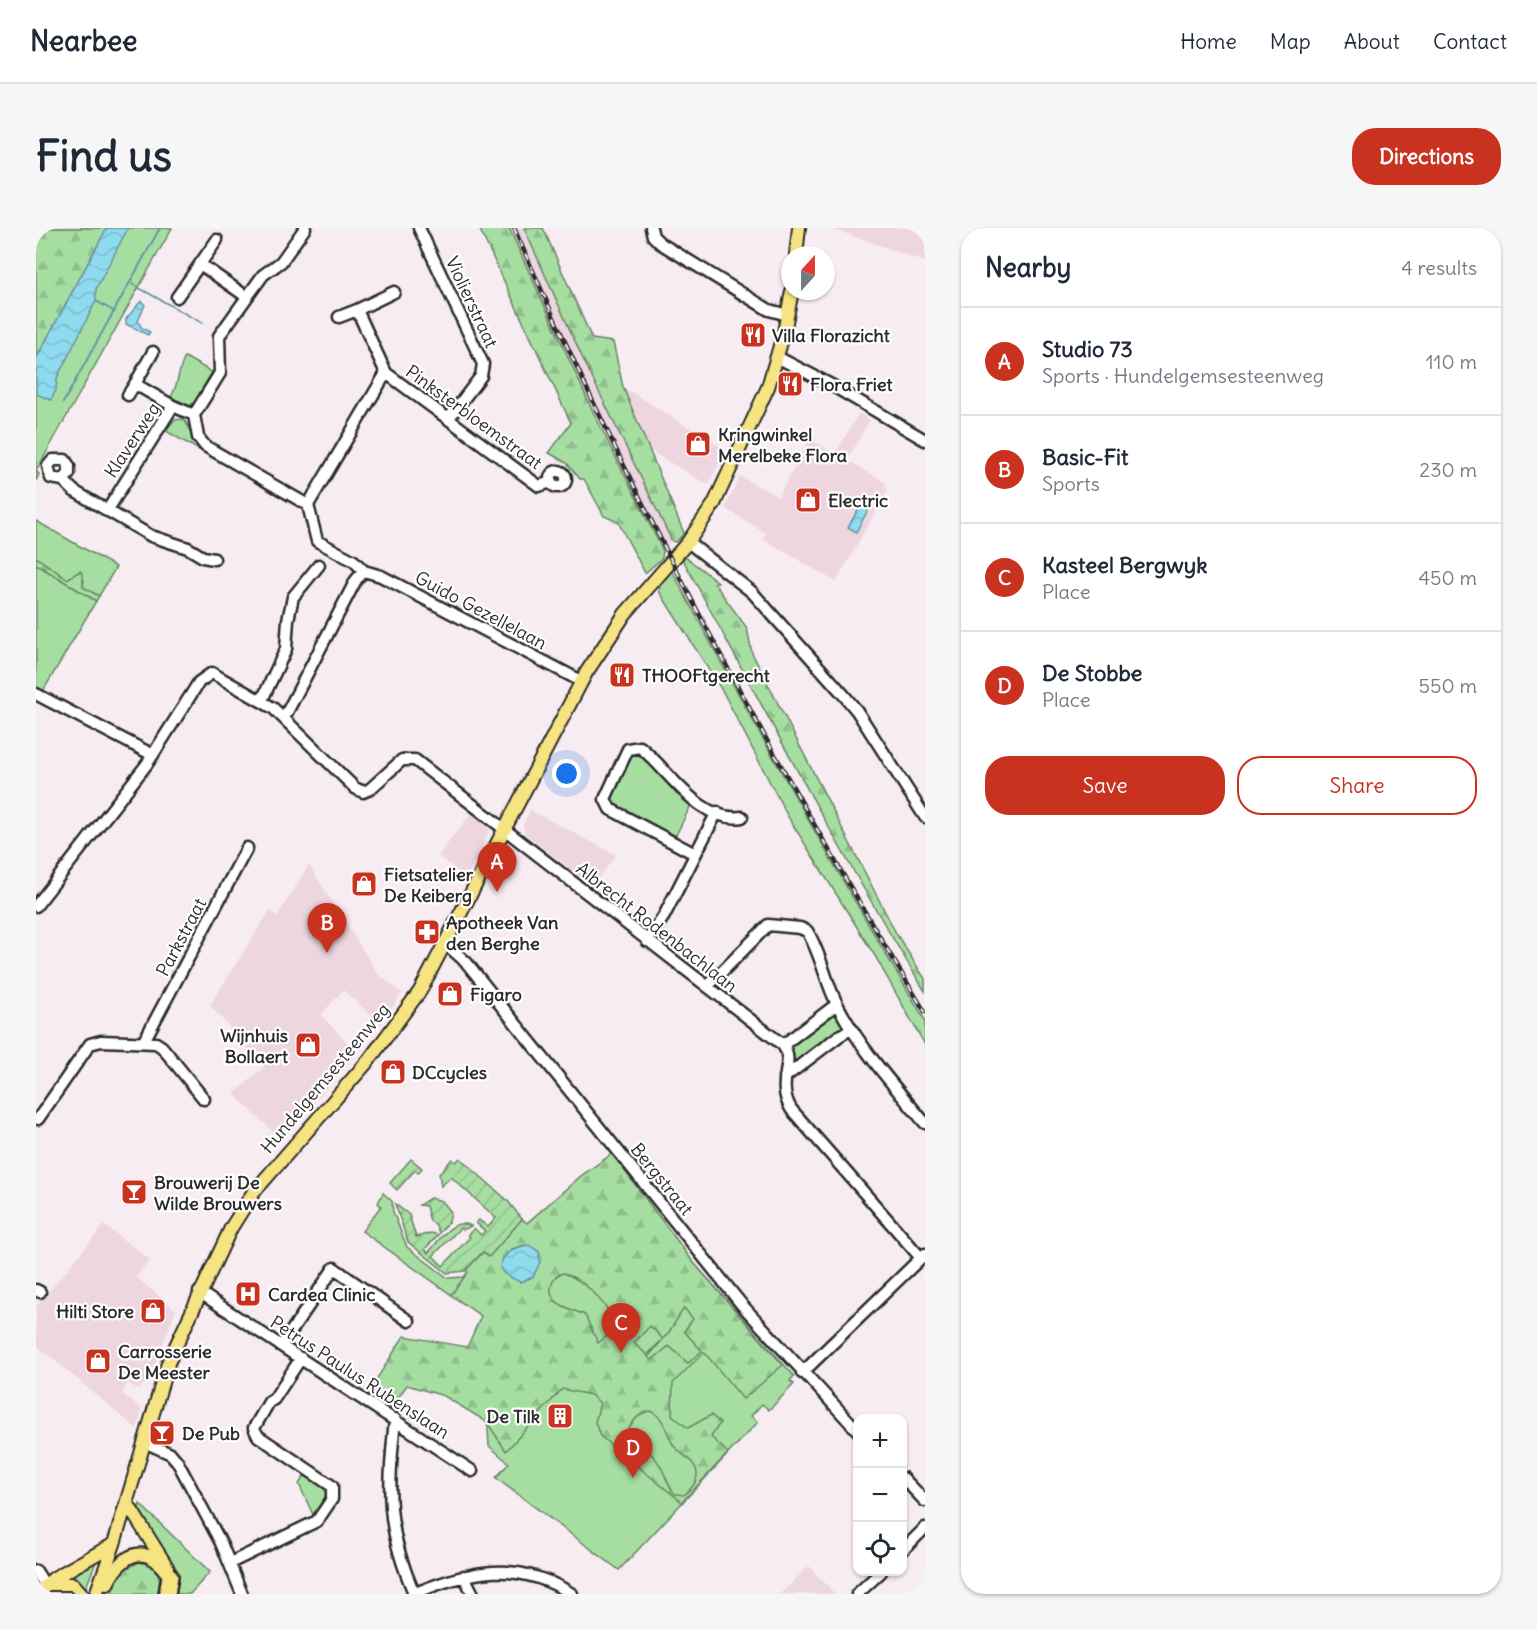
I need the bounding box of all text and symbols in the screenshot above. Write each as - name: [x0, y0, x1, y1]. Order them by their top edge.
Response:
- text: Nearbee: [30, 23, 137, 59]
- text: Home: [1180, 28, 1237, 55]
- text: Map: [1270, 28, 1311, 55]
- text: About: [1344, 28, 1400, 55]
- text: Contact: [1433, 28, 1507, 55]
- button: Directions: [1352, 128, 1501, 185]
- text: Find us: [36, 130, 172, 182]
- north arrow: [781, 246, 835, 300]
- text: Nearby: [985, 251, 1071, 284]
- street label: Violierstraat: [441, 253, 503, 351]
- text: 4 results: [1401, 255, 1477, 280]
- restaurant icon: Villa Florazicht: [738, 320, 768, 350]
- place label: Villa Florazicht: [772, 324, 891, 347]
- text: Studio 73: [1042, 335, 1133, 363]
- text: A: [998, 349, 1011, 374]
- text: 110 m: [1426, 349, 1477, 374]
- street label: Pinksterbloemstraat: [401, 360, 547, 474]
- text: Sports · Hundelgemsesteenweg: [1042, 363, 1324, 388]
- restaurant icon: Flora Friet: [775, 369, 805, 399]
- place label: Flora Friet: [810, 373, 894, 396]
- street label: Klaverweg: [99, 398, 165, 482]
- place label: Kringwinkel Merelbeke Flora: [718, 423, 847, 467]
- shop icon: Kringwinkel Merelbeke Flora: [683, 429, 713, 459]
- text: Basic-Fit: [1042, 443, 1128, 471]
- text: B: [998, 457, 1011, 482]
- text: 230 m: [1419, 457, 1477, 482]
- text: Sports: [1042, 471, 1100, 496]
- shop icon: Electric: [793, 485, 823, 515]
- place label: Electric: [828, 489, 888, 512]
- text: Kasteel Bergwyk: [1042, 551, 1207, 579]
- text: C: [998, 565, 1011, 590]
- text: 450 m: [1418, 565, 1477, 590]
- street label: Guido Gezellelaan: [411, 566, 551, 654]
- text: Place: [1042, 579, 1090, 604]
- text: De Stobbe: [1042, 659, 1142, 687]
- restaurant icon: THOOFtgerecht: [607, 660, 637, 690]
- place label: THOOFtgerecht: [642, 664, 771, 687]
- text: D: [997, 673, 1012, 698]
- text: 550 m: [1419, 673, 1477, 698]
- text: Place: [1042, 687, 1090, 712]
- button: Save: [985, 756, 1225, 815]
- button: Share: [1237, 756, 1477, 815]
- your location: [552, 759, 581, 788]
- pin: A: [478, 842, 516, 892]
- street label: Albrecht Rodenbachlaan: [572, 857, 742, 997]
- place label: Fietsatelier De Keiberg: [384, 863, 474, 907]
- shop icon: Fietsatelier De Keiberg: [349, 869, 379, 899]
- street label: Parkstraat: [151, 894, 211, 980]
- pin: B: [308, 904, 346, 953]
- place label: Apotheek Van den Berghe: [446, 911, 559, 955]
- pharmacy icon: Apotheek Van den Berghe: [412, 917, 442, 947]
- shop icon: Figaro: [435, 979, 465, 1009]
- place label: Figaro: [470, 983, 522, 1006]
- street label: Hundelgemsesteenweg: [255, 998, 395, 1158]
- place label: Wijnhuis Bollaert: [220, 1024, 289, 1068]
- shop icon: Wijnhuis Bollaert: [293, 1030, 323, 1060]
- shop icon: DCcycles: [378, 1057, 408, 1087]
- place label: DCcycles: [412, 1061, 487, 1084]
- street label: Bergstraat: [626, 1138, 698, 1220]
- place label: Brouwerij De Wilde Brouwers: [154, 1171, 282, 1215]
- bar icon: Brouwerij De Wilde Brouwers: [119, 1177, 149, 1207]
- hospital icon: Cardea Clinic: [233, 1279, 263, 1309]
- place label: Cardea Clinic: [268, 1283, 375, 1306]
- shop icon: Hilti Store: [138, 1296, 168, 1326]
- place label: Hilti Store: [56, 1300, 134, 1323]
- pin: C: [602, 1304, 640, 1353]
- street label: Petrus Paulus Rubenslaan: [266, 1310, 454, 1444]
- place label: Carrosserie De Meester: [118, 1340, 212, 1384]
- shop icon: Carrosserie De Meester: [83, 1346, 113, 1376]
- building icon: De Tilk: [545, 1401, 575, 1431]
- place label: De Tilk: [487, 1405, 540, 1428]
- map controls: [853, 1414, 907, 1576]
- button: +: [853, 1414, 907, 1468]
- bar icon: De Pub: [147, 1418, 177, 1448]
- place label: De Pub: [182, 1422, 240, 1445]
- pin: D: [614, 1428, 652, 1478]
- button: −: [853, 1468, 907, 1522]
- button: locate: [853, 1522, 907, 1576]

